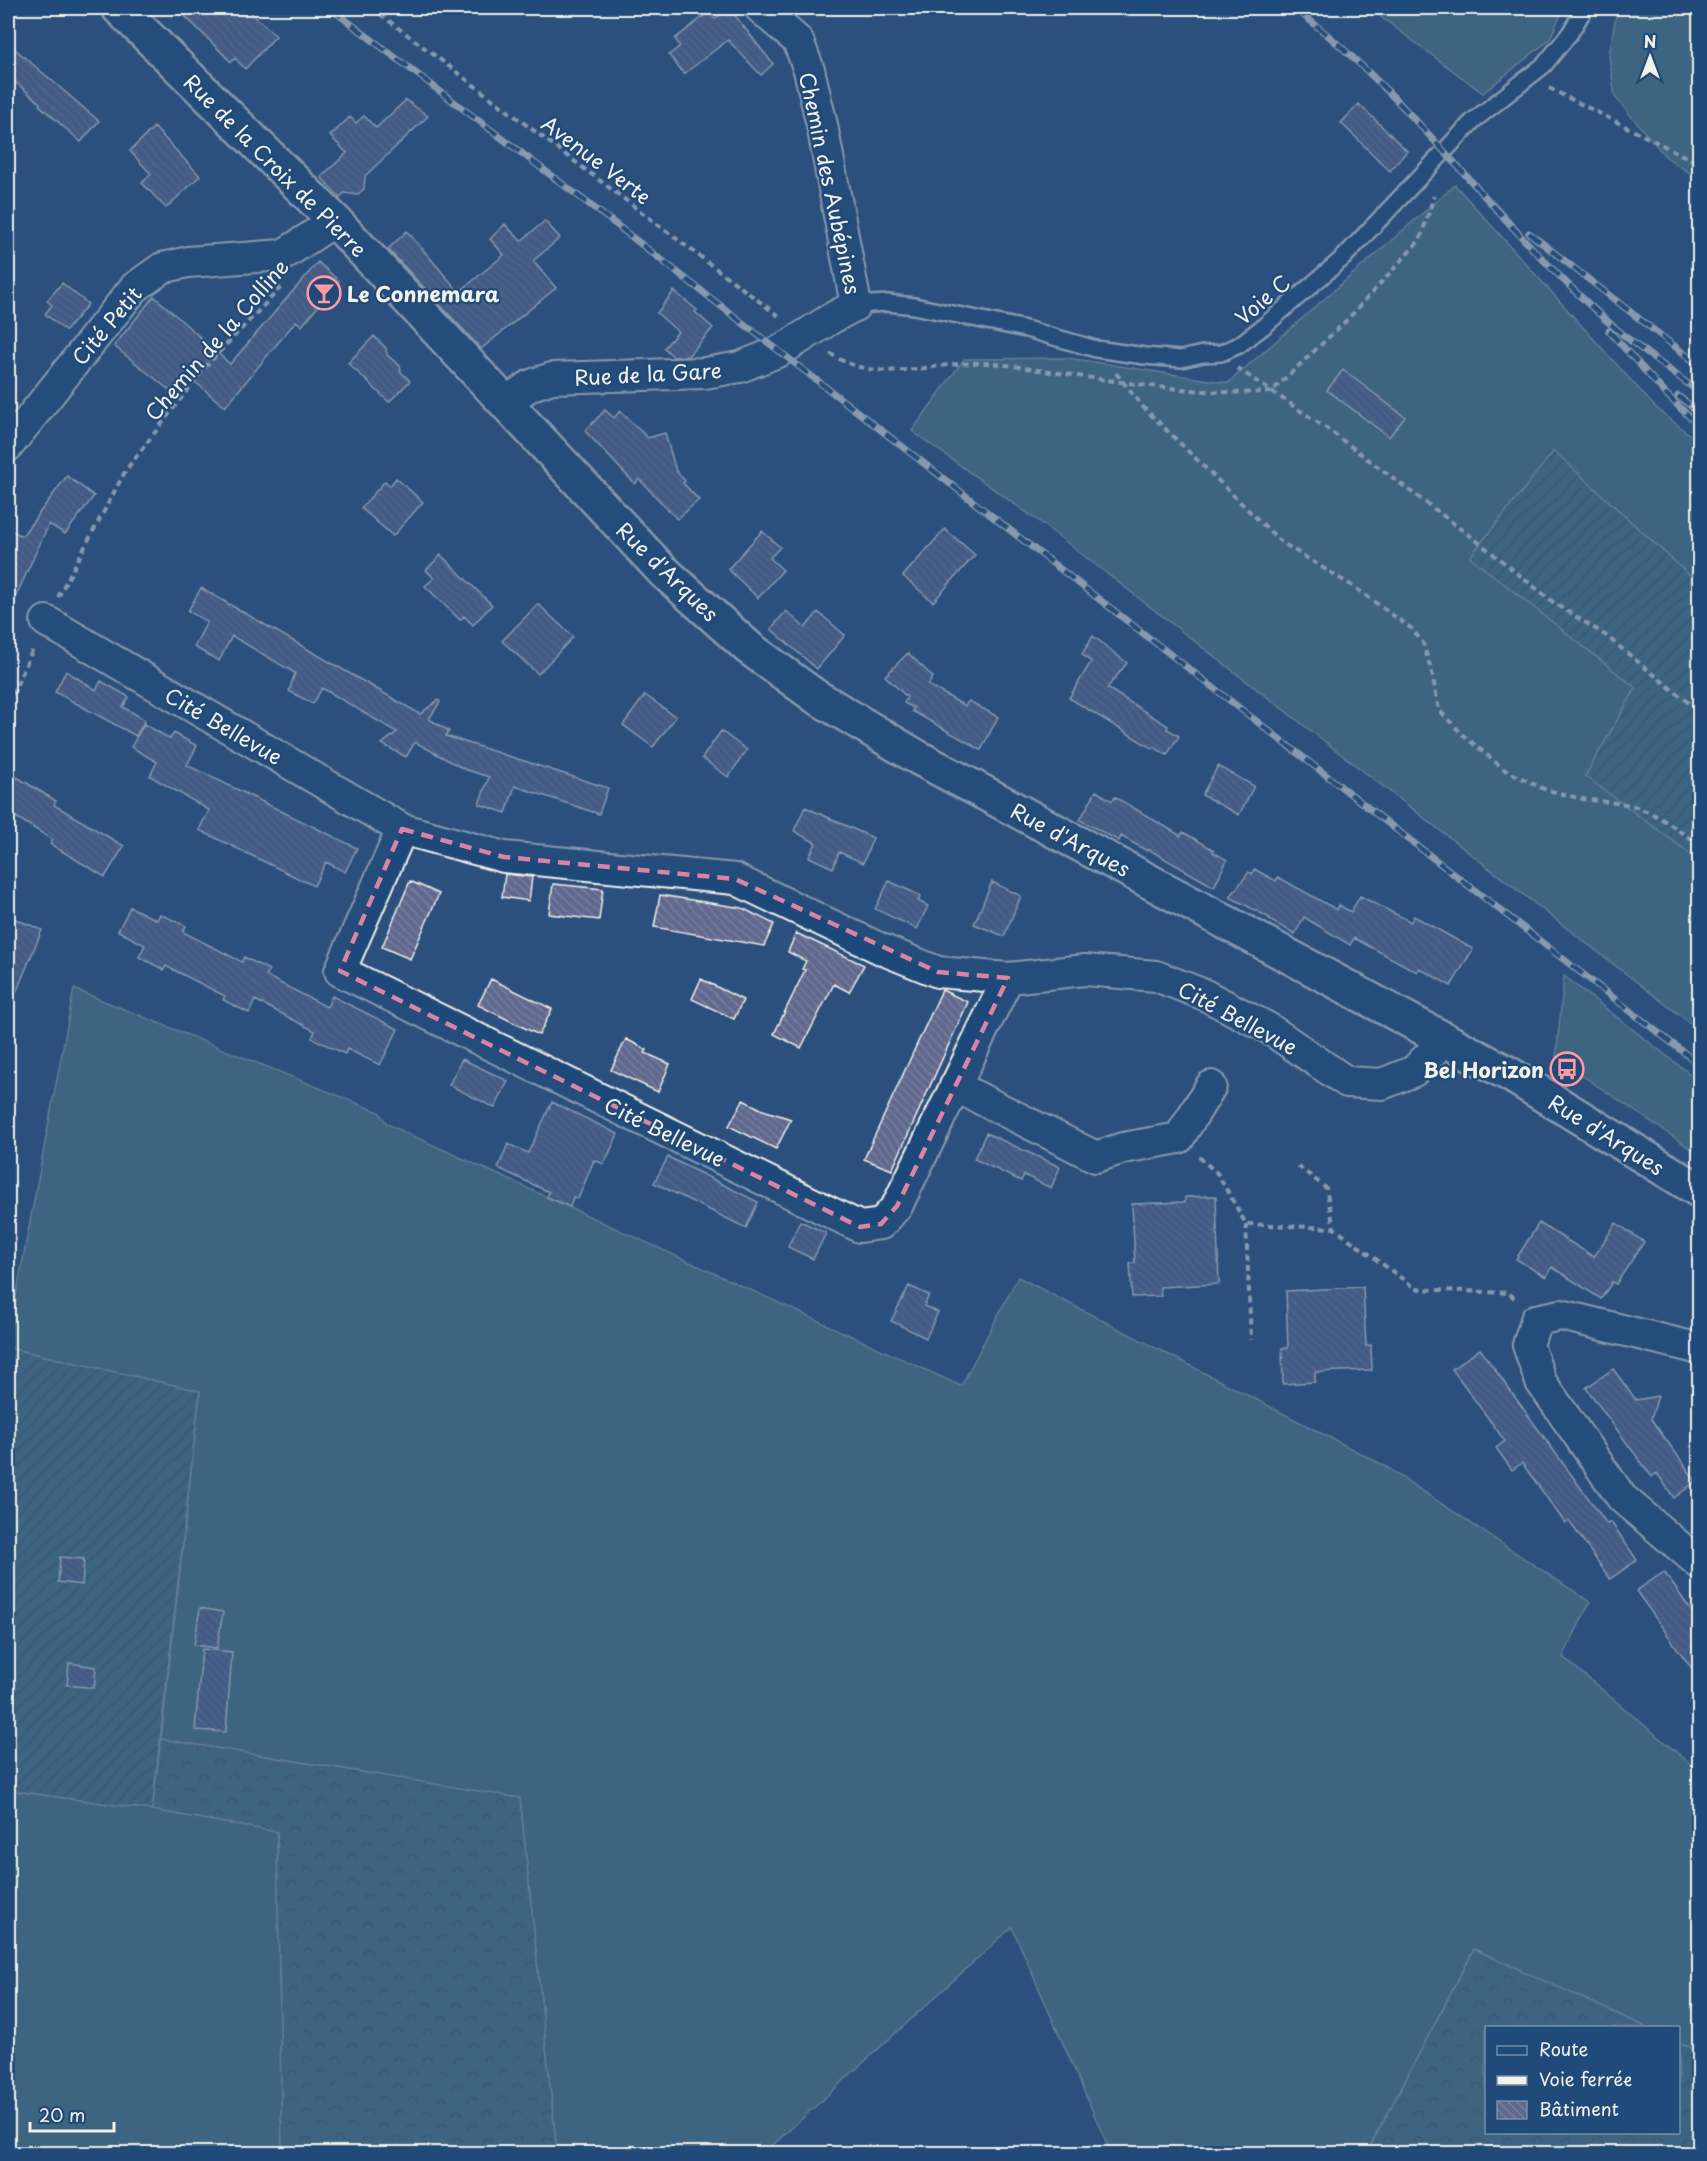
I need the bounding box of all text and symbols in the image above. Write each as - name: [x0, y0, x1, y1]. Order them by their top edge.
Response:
- north arrow: [1620, 27, 1680, 87]
- text: N: [1644, 29, 1656, 53]
- street label: Rue de la Croix de Pierre: [177, 66, 375, 264]
- street label: Chemin des Aubépines: [792, 69, 870, 297]
- street label: Avenue Verte: [535, 107, 659, 211]
- street label: Chemin de la Colline: [136, 251, 296, 427]
- street label: Voie C: [1227, 266, 1297, 332]
- bar icon: Le Connemara: [306, 275, 342, 311]
- place label: Le Connemara: [347, 277, 500, 309]
- street label: Cité Petit: [63, 278, 149, 372]
- street label: Rue de la Gare: [573, 353, 723, 393]
- street label: Rue d'Arques: [610, 514, 726, 628]
- street label: Cité Bellevue: [159, 678, 289, 772]
- street label: Rue d'Arques: [1005, 794, 1137, 884]
- street label: Cité Bellevue: [1173, 972, 1303, 1062]
- bus stop icon: Bel Horizon: [1549, 1051, 1585, 1087]
- place label: Bel Horizon: [1423, 1053, 1544, 1085]
- street label: Rue d'Arques: [1543, 1086, 1671, 1182]
- street label: Cité Bellevue: [599, 1088, 731, 1174]
- legend: [1485, 2026, 1680, 2134]
- text: Route: [1539, 2035, 1589, 2062]
- text: Voie ferrée: [1539, 2065, 1632, 2092]
- scale bar: [30, 2095, 114, 2133]
- text: Bâtiment: [1539, 2095, 1619, 2122]
- text: 20 m: [39, 2101, 85, 2128]

